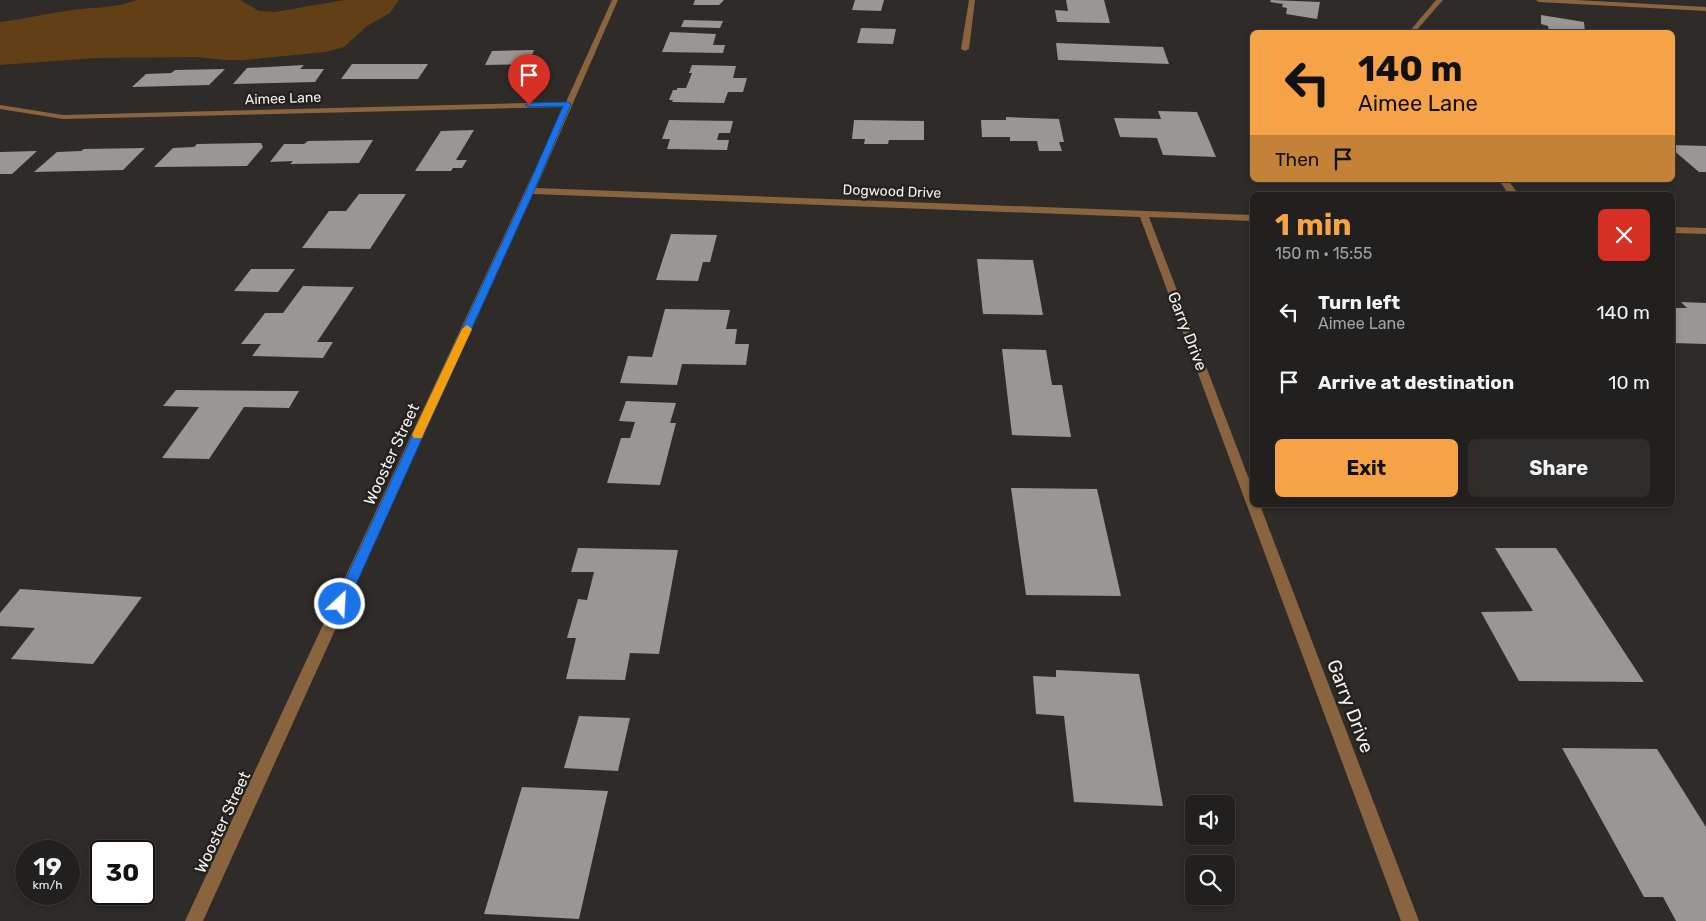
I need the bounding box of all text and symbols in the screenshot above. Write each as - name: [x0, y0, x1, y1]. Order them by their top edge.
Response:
- text: 140 m: [1358, 48, 1463, 90]
- icon: left: [1275, 50, 1340, 115]
- pin: [508, 54, 550, 105]
- icon: arrive: [515, 61, 543, 89]
- street label: Aimee Lane: [245, 89, 322, 108]
- text: Aimee Lane: [1358, 90, 1478, 117]
- icon: arrive: [1329, 145, 1357, 173]
- text: Then: [1275, 148, 1319, 171]
- street label: Dogwood Drive: [842, 181, 942, 202]
- text: 1 min: [1275, 207, 1352, 243]
- button: close: [1598, 209, 1650, 261]
- text: 150 m · 15:55: [1275, 244, 1372, 263]
- street label: Garry Drive: [1164, 289, 1211, 373]
- text: Turn left: [1318, 291, 1400, 314]
- icon: left: [1275, 298, 1303, 326]
- text: 140 m: [1596, 301, 1650, 324]
- text: Aimee Lane: [1318, 314, 1405, 333]
- icon: arrive: [1275, 368, 1303, 396]
- text: Arrive at destination: [1318, 371, 1514, 394]
- text: 10 m: [1608, 371, 1650, 394]
- street label: Wooster Street: [360, 400, 423, 508]
- button: Exit: [1275, 439, 1458, 497]
- button: Share: [1468, 439, 1650, 497]
- position arrow: [313, 577, 365, 629]
- street label: Garry Drive: [1322, 656, 1379, 756]
- street label: Wooster Street: [191, 768, 254, 876]
- map controls: [1185, 795, 1235, 905]
- button: sound: [1185, 795, 1235, 845]
- speed limit sign: 30: [90, 840, 155, 905]
- text: 19: [33, 852, 62, 881]
- button: search: [1185, 855, 1235, 905]
- text: km/h: [33, 878, 62, 892]

